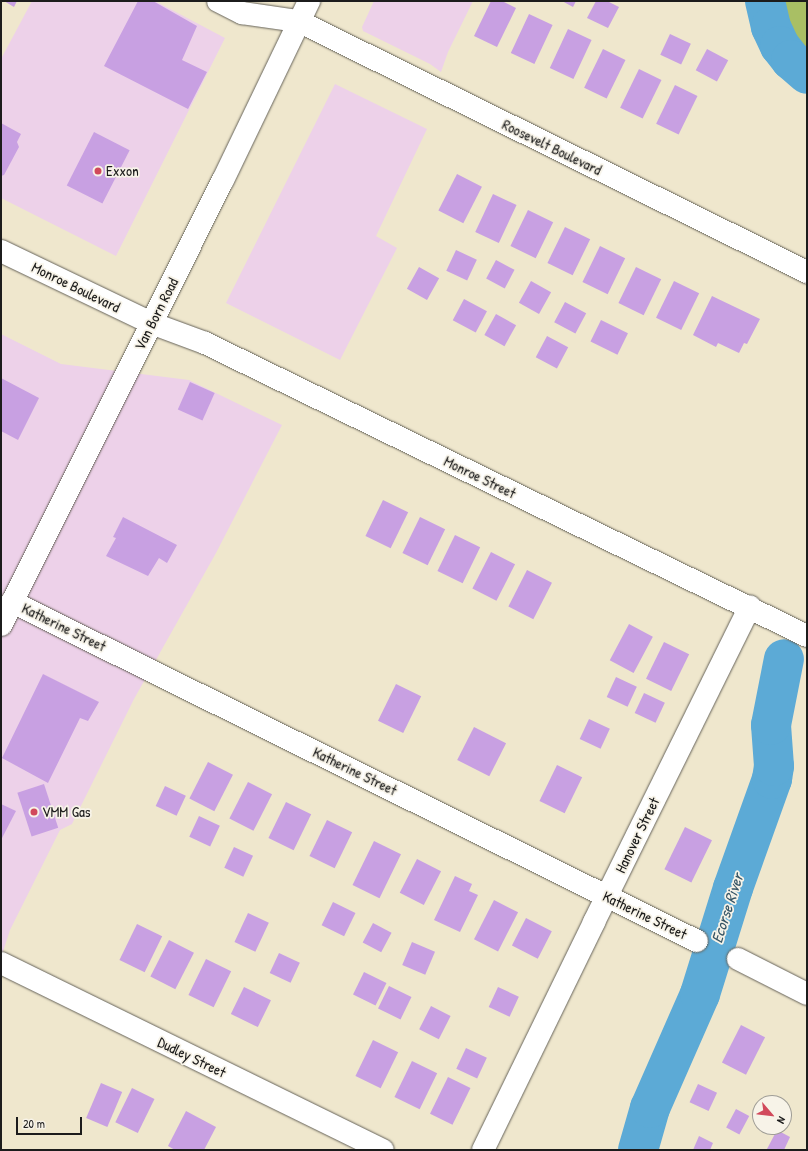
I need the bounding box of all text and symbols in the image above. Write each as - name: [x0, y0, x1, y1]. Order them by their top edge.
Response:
- street label: Roosevelt Boulevard: [499, 115, 605, 179]
- place label: Exxon: [106, 162, 139, 180]
- marker: Exxon: [93, 166, 103, 176]
- street label: Monroe Boulevard: [29, 258, 123, 316]
- street label: Van Born Road: [130, 275, 182, 353]
- street label: Monroe Street: [441, 452, 519, 502]
- street label: Katherine Street: [19, 599, 109, 655]
- street label: Katherine Street: [310, 743, 400, 799]
- street label: Hanover Street: [611, 794, 663, 876]
- place label: VMM Gas: [42, 803, 91, 821]
- marker: VMM Gas: [29, 807, 39, 817]
- water label: Ecorse River: [707, 871, 747, 945]
- street label: Katherine Street: [600, 887, 690, 943]
- street label: Dudley Street: [155, 1033, 229, 1081]
- north arrow: [752, 1095, 792, 1135]
- scale bar: [18, 1109, 84, 1135]
- text: N: [774, 1114, 789, 1126]
- text: 20 m: [23, 1115, 45, 1132]

